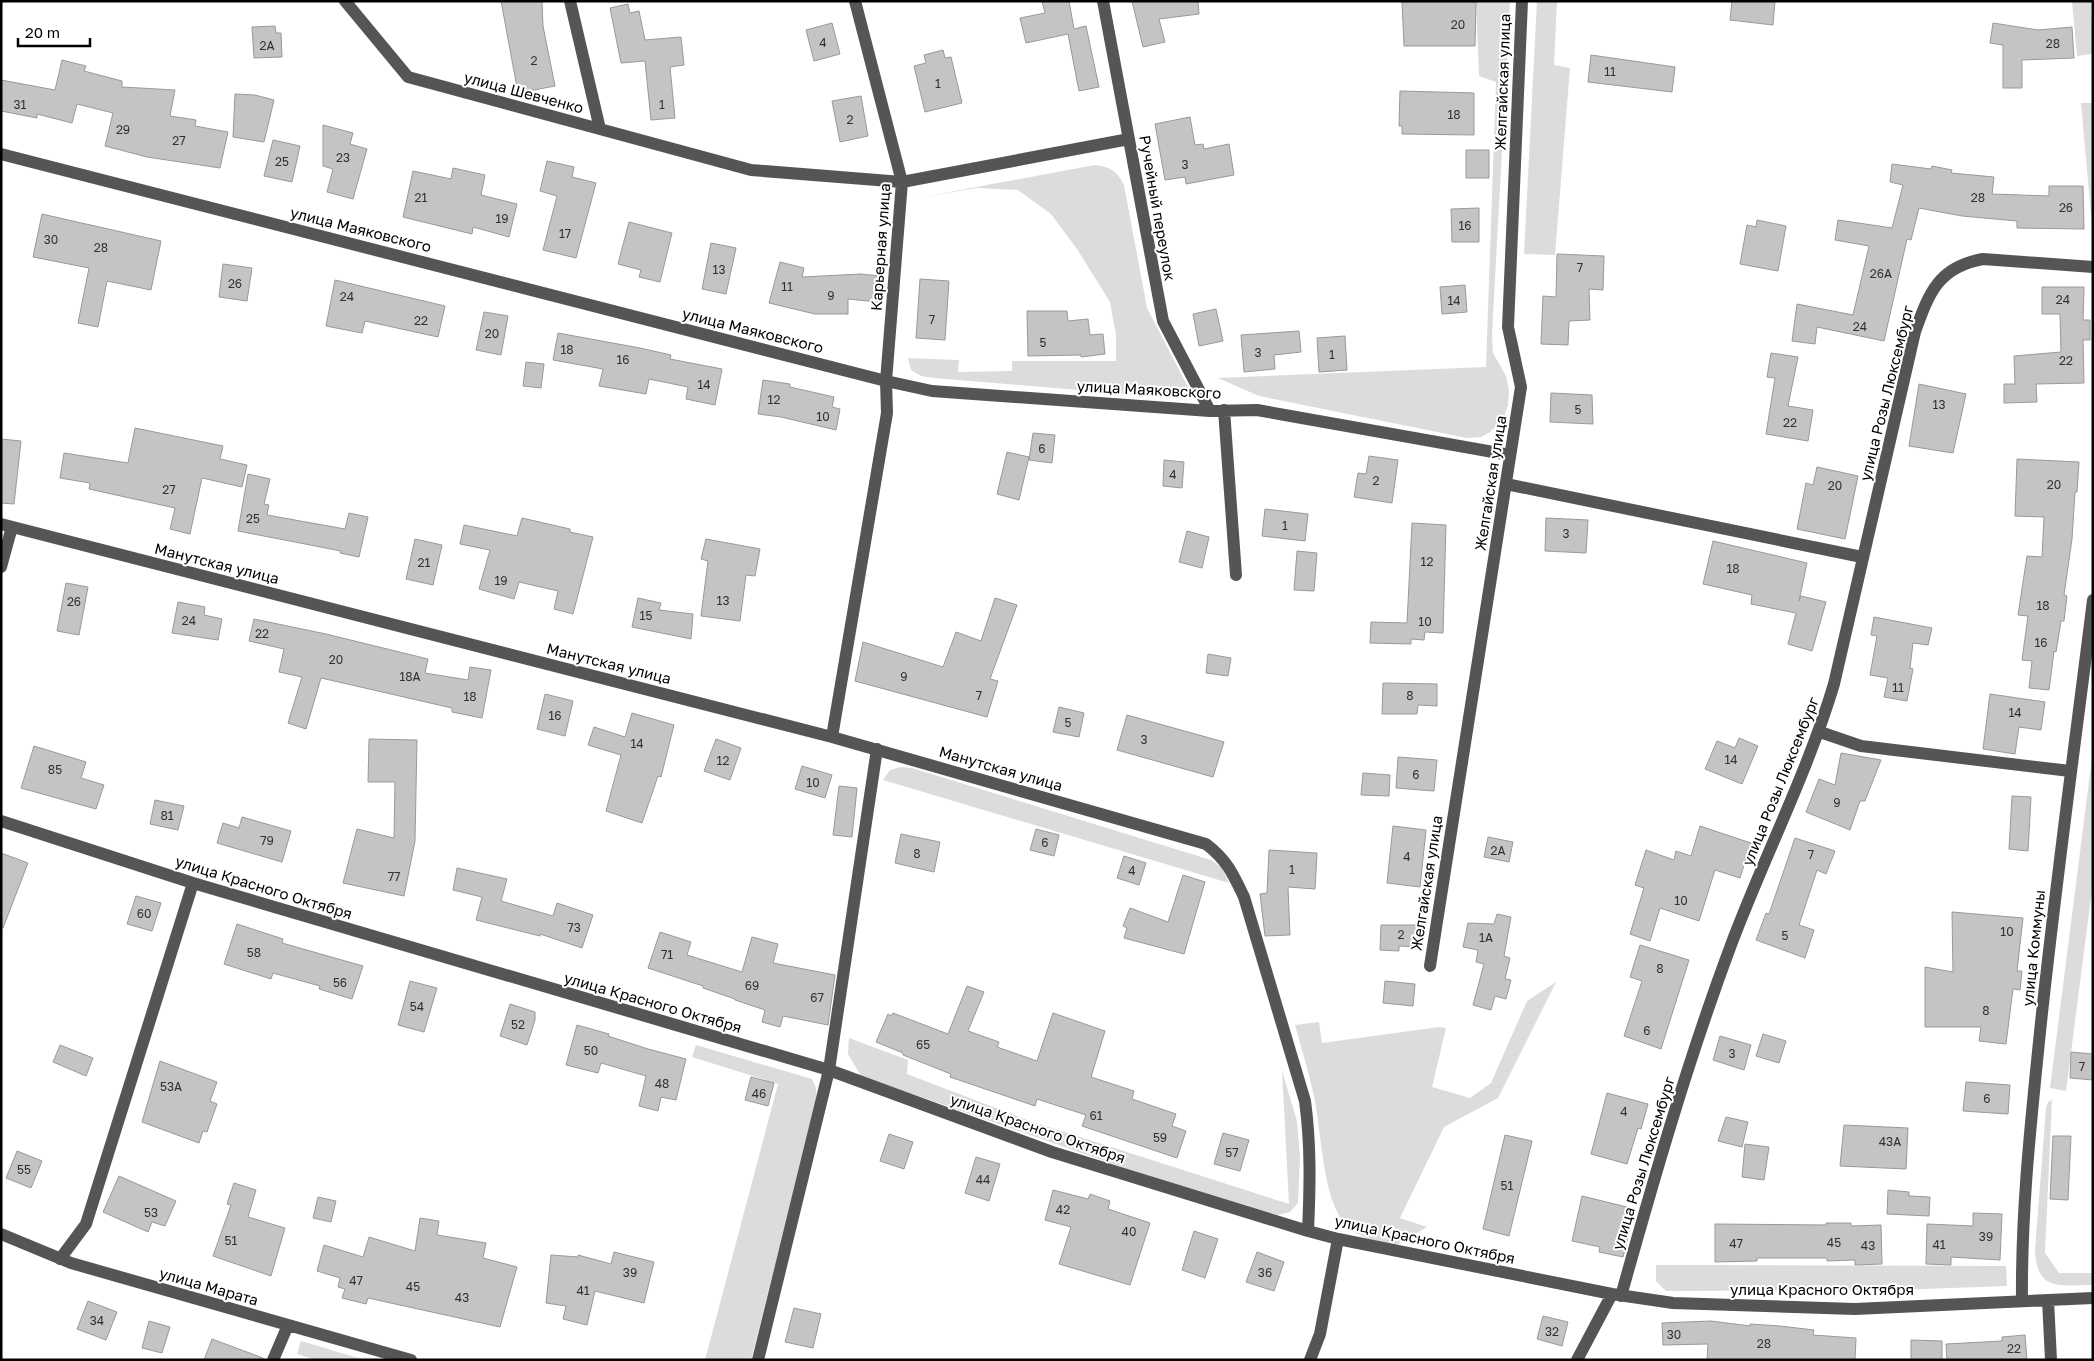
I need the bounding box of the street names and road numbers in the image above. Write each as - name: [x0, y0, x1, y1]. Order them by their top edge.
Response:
- street label: Желгайская улица: [1491, 13, 1513, 151]
- street label: улица Шевченко: [462, 67, 586, 117]
- street label: Ручейный переулок: [1136, 134, 1180, 283]
- street label: Карьерная улица: [867, 183, 893, 311]
- street label: улица Маяковского: [289, 203, 433, 255]
- street label: улица Розы Люксембург: [1855, 303, 1917, 483]
- street label: улица Маяковского: [681, 304, 825, 356]
- street label: улица Маяковского: [1076, 376, 1222, 402]
- street label: Желгайская улица: [1470, 414, 1510, 552]
- street label: Манутская улица: [153, 539, 281, 587]
- street label: Манутская улица: [545, 639, 673, 687]
- street label: улица Розы Люксембург: [1738, 694, 1822, 868]
- street label: Манутская улица: [937, 742, 1065, 794]
- street label: Желгайская улица: [1406, 814, 1446, 952]
- street label: улица Красного Октября: [173, 852, 355, 922]
- street label: улица Коммуны: [2018, 889, 2048, 1007]
- street label: улица Красного Октября: [562, 968, 744, 1036]
- street label: улица Розы Люксембург: [1608, 1074, 1678, 1252]
- street label: улица Красного Октября: [948, 1090, 1128, 1166]
- street label: улица Красного Октября: [1333, 1211, 1517, 1267]
- street label: улица Марата: [157, 1263, 261, 1309]
- street label: улица Красного Октября: [1730, 1280, 1914, 1298]

